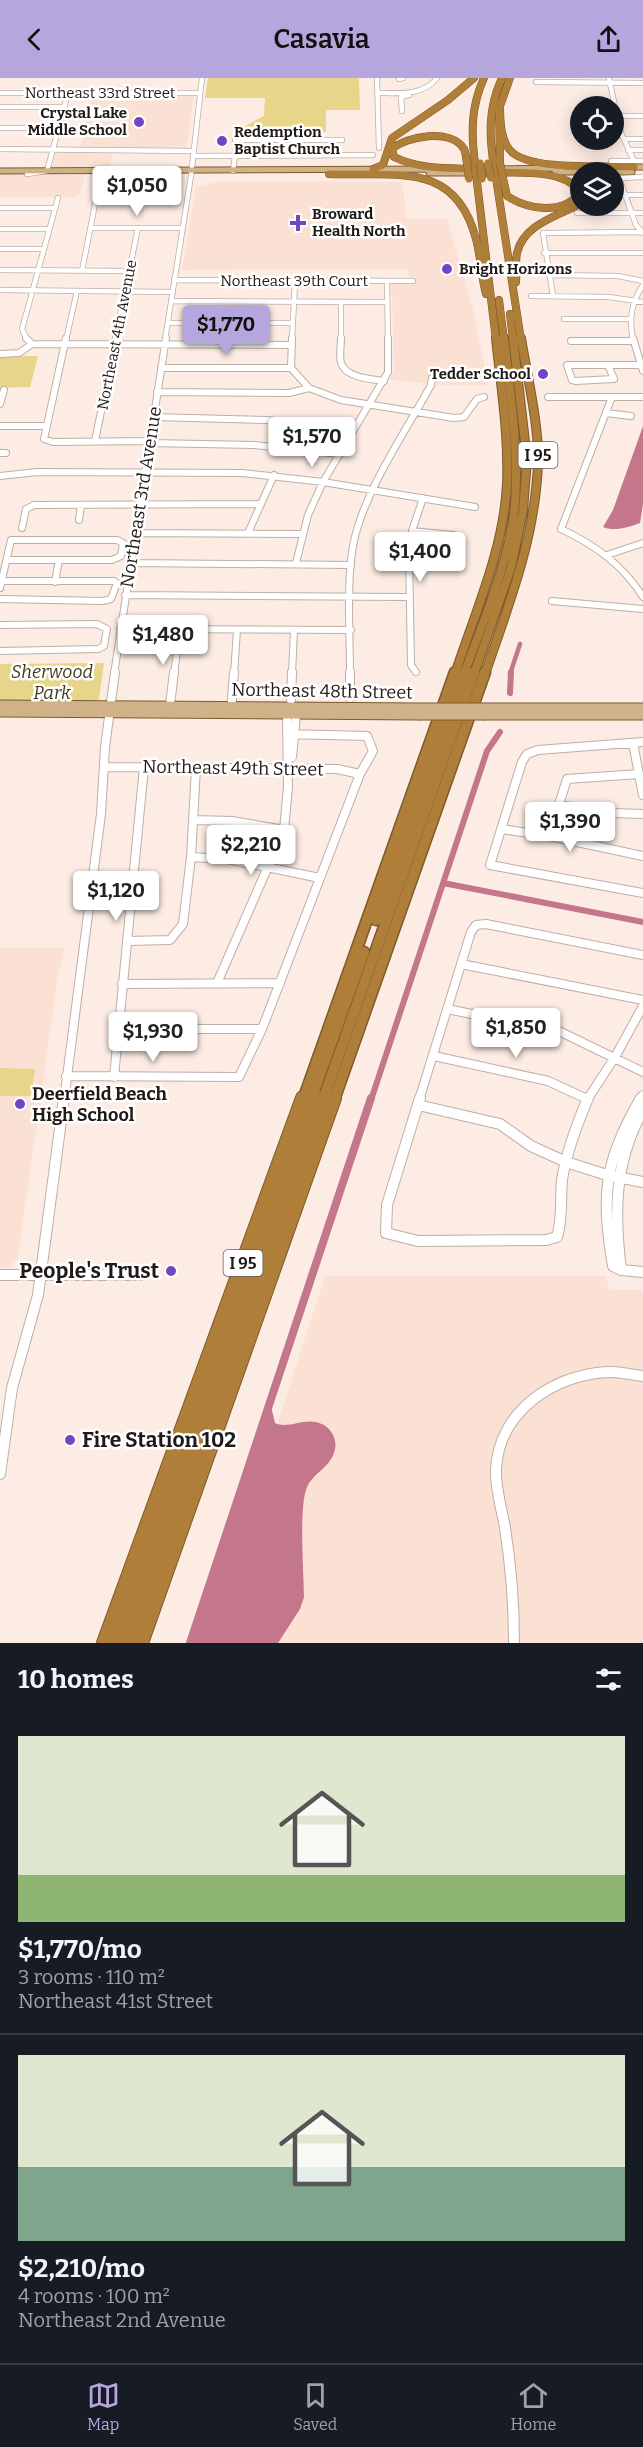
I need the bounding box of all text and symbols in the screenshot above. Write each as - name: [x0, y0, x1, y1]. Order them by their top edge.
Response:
- icon: back: [18, 23, 51, 56]
- text: Casavia: [273, 23, 370, 55]
- icon: share: [592, 23, 625, 56]
- street label: Northeast 33rd Street: [25, 84, 176, 102]
- map controls: [570, 96, 624, 216]
- button: locate: [570, 96, 624, 150]
- place label: Crystal Lake Middle School: [27, 104, 127, 139]
- marker: Crystal Lake Middle School: [132, 115, 146, 129]
- place label: Redemption Baptist Church: [234, 123, 340, 158]
- marker: Redemption Baptist Church: [215, 134, 229, 148]
- button: layers: [570, 162, 624, 216]
- pin: $1,050: [88, 166, 186, 217]
- text: $1,050: [106, 173, 168, 197]
- place label: Broward Health North: [312, 205, 406, 240]
- marker: Broward Health North: [289, 214, 307, 232]
- street label: Northeast 4th Avenue: [94, 258, 140, 412]
- place label: Bright Horizons: [459, 260, 572, 278]
- marker: Bright Horizons: [440, 262, 454, 276]
- street label: Northeast 39th Court: [220, 272, 368, 290]
- pin: $1,770: [177, 305, 275, 356]
- text: $1,770: [197, 312, 255, 336]
- place label: Tedder School: [430, 365, 531, 383]
- marker: Tedder School: [536, 367, 550, 381]
- street label: Northeast 3rd Avenue: [116, 405, 166, 589]
- pin: $1,570: [263, 417, 361, 468]
- text: $1,570: [282, 424, 342, 448]
- road number: I 95: [518, 442, 558, 468]
- pin: $1,400: [371, 532, 469, 583]
- text: $1,400: [389, 539, 451, 563]
- pin: $1,480: [114, 615, 212, 666]
- text: $1,480: [132, 622, 194, 646]
- park label: Sherwood Park: [11, 661, 94, 704]
- street label: Northeast 48th Street: [231, 678, 413, 704]
- street label: Northeast 49th Street: [142, 755, 324, 781]
- pin: $1,390: [521, 802, 619, 853]
- text: $1,390: [539, 809, 601, 833]
- pin: $2,210: [202, 825, 300, 876]
- text: $2,210: [221, 832, 281, 856]
- pin: $1,120: [67, 871, 165, 922]
- text: $1,120: [87, 878, 145, 902]
- pin: $1,850: [467, 1008, 565, 1059]
- pin: $1,930: [104, 1012, 202, 1063]
- text: $1,850: [485, 1015, 547, 1039]
- text: $1,930: [123, 1019, 183, 1043]
- place label: Deerfield Beach High School: [32, 1083, 168, 1126]
- marker: Deerfield Beach High School: [13, 1097, 27, 1111]
- road number: I 95: [224, 1250, 262, 1276]
- place label: People's Trust: [19, 1258, 160, 1284]
- marker: People's Trust: [164, 1264, 178, 1278]
- place label: Fire Station 102: [82, 1427, 236, 1453]
- marker: Fire Station 102: [63, 1433, 77, 1447]
- icon: filters: [592, 1663, 625, 1696]
- text: 10 homes: [18, 1664, 134, 1695]
- icon: home: [268, 1775, 376, 1883]
- text: $1,770/mo: [18, 1934, 142, 1965]
- text: 3 rooms · 110 m²: [18, 1965, 165, 1989]
- text: Northeast 41st Street: [18, 1989, 213, 2013]
- icon: home: [268, 2094, 376, 2202]
- text: $2,210/mo: [18, 2253, 145, 2284]
- text: 4 rooms · 100 m²: [18, 2284, 170, 2308]
- text: Northeast 2nd Avenue: [18, 2308, 226, 2332]
- tab: Map: [87, 2379, 120, 2434]
- tab: Saved: [293, 2379, 337, 2434]
- tab: Home: [511, 2379, 556, 2434]

